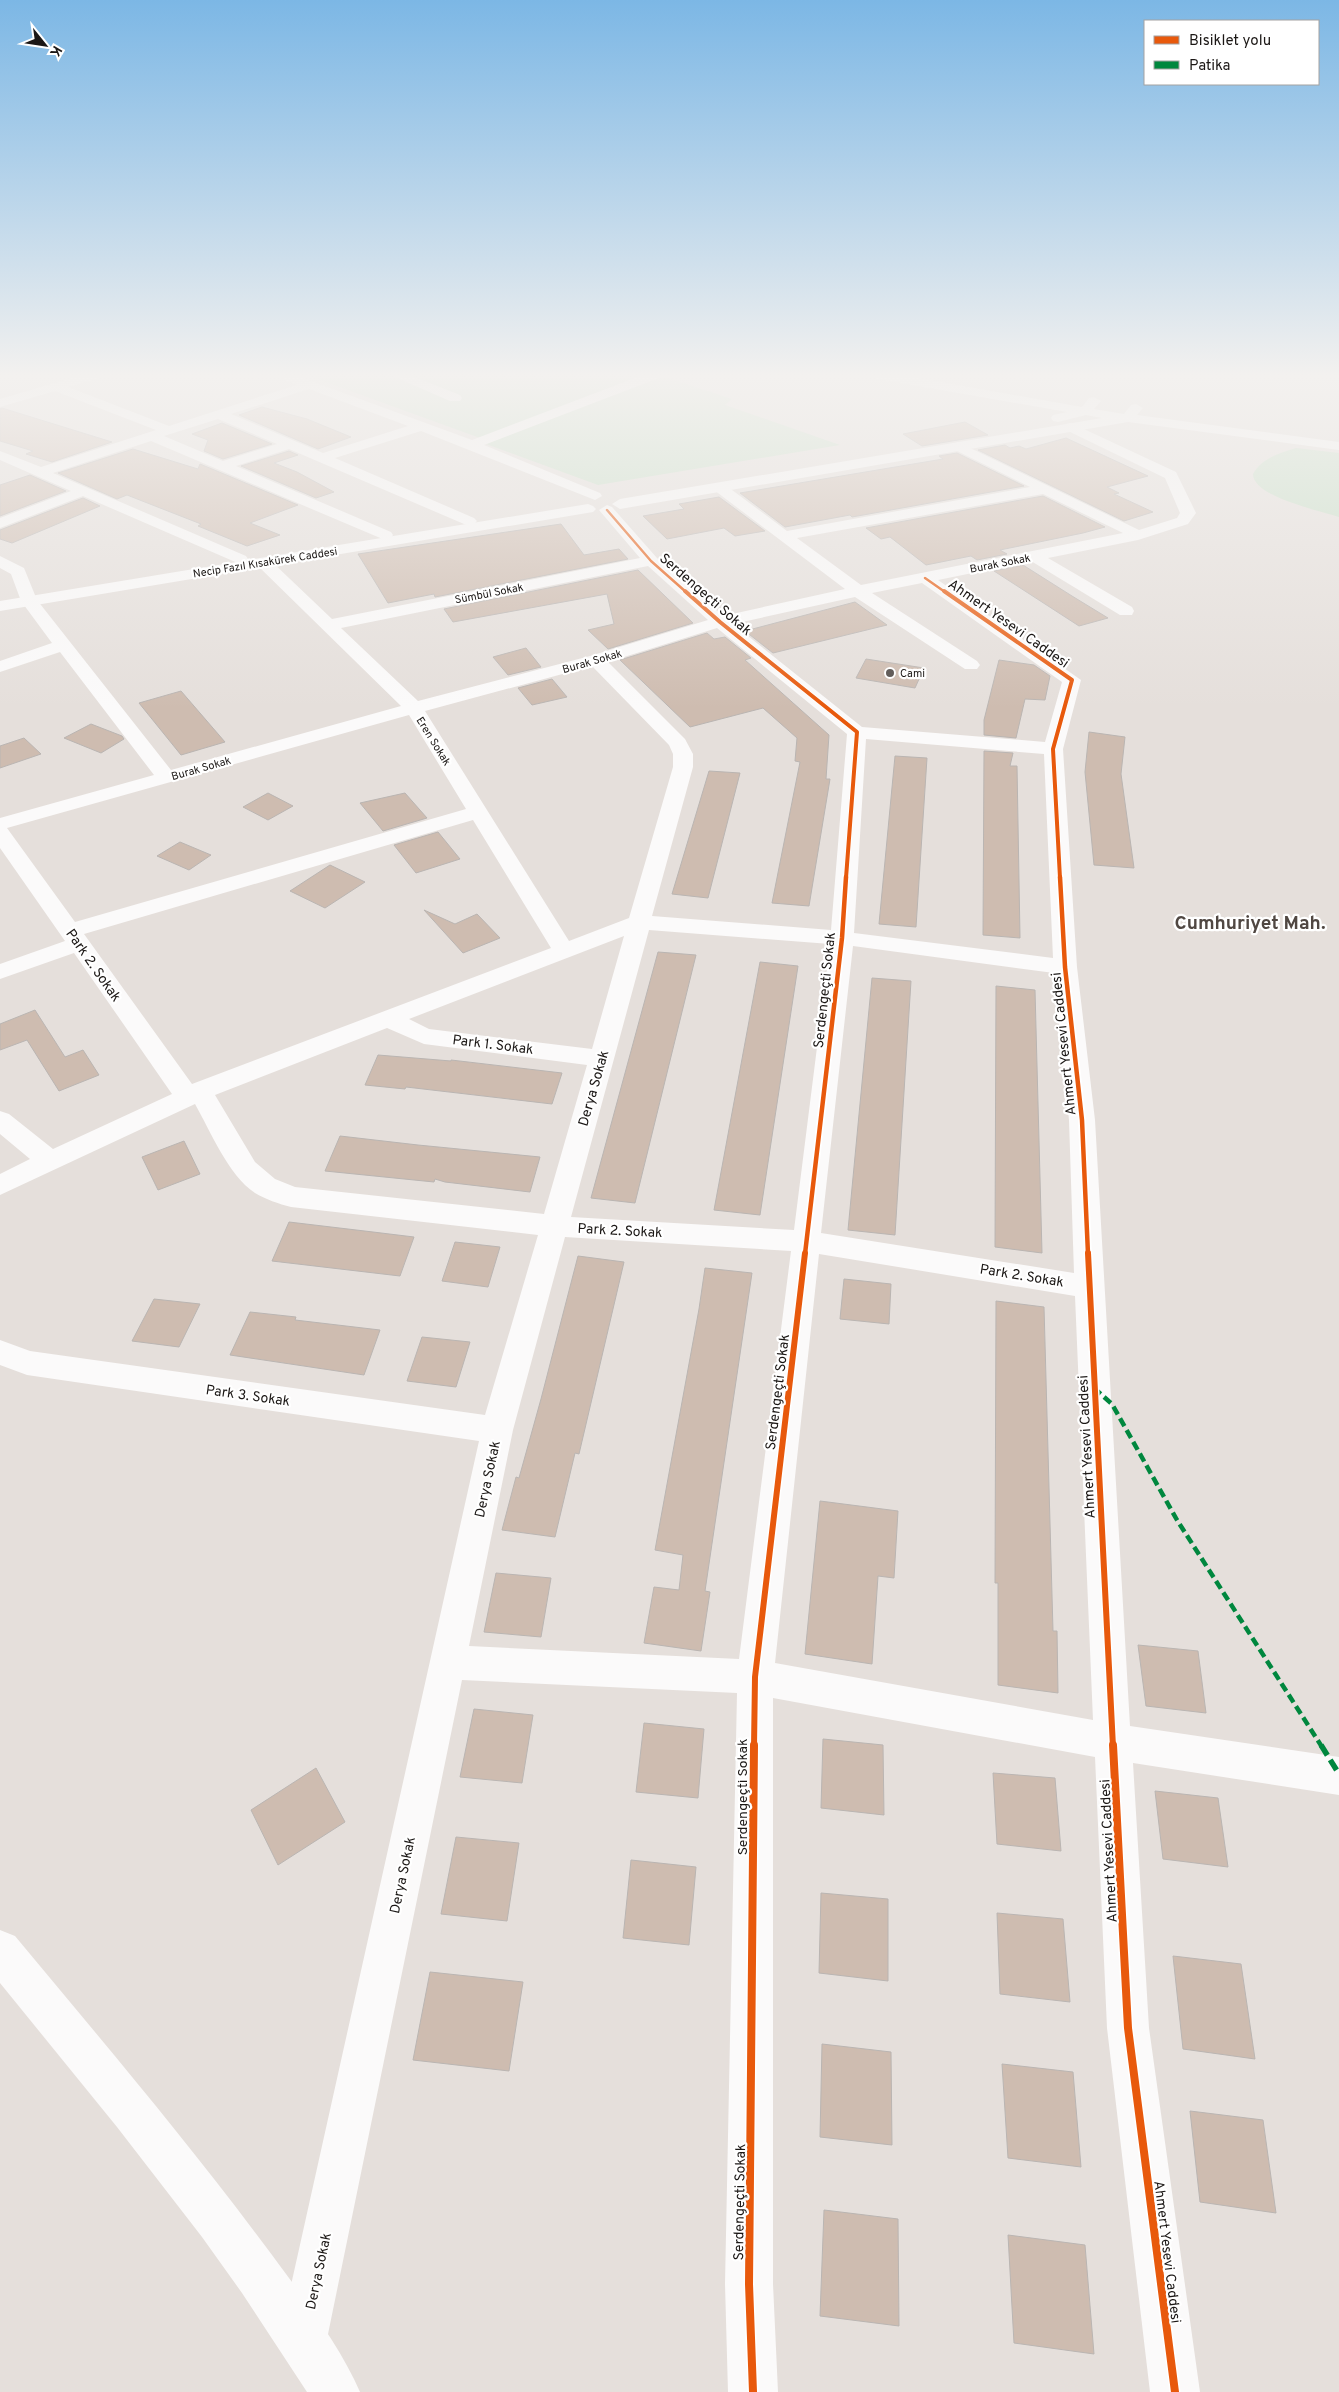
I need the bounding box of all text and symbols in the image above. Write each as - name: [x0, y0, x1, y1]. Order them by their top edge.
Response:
- north arrow: [20, 20, 70, 70]
- legend: [1144, 20, 1319, 85]
- text: Bisiklet yolu: [1189, 32, 1271, 51]
- text: K: [45, 42, 65, 59]
- text: Patika: [1189, 57, 1230, 76]
- street label: Necip Fazıl Kısakürek Caddesi: [192, 545, 338, 581]
- street label: Serdengeçti Sokak: [655, 550, 755, 640]
- street label: Burak Sokak: [969, 551, 1032, 577]
- street label: Ahmert Yesevi Caddesi: [944, 576, 1072, 672]
- street label: Sümbül Sokak: [454, 580, 525, 608]
- street label: Burak Sokak: [561, 647, 624, 677]
- marker: Cami: [884, 667, 896, 679]
- place label: Cami: [900, 667, 925, 681]
- street label: Eren Sokak: [413, 714, 454, 769]
- street label: Burak Sokak: [170, 754, 233, 784]
- district label: Cumhuriyet Mah.: [1175, 912, 1326, 936]
- street label: Park 2. Sokak: [61, 926, 124, 1006]
- street label: Serdengeçti Sokak: [811, 931, 840, 1049]
- street label: Ahmert Yesevi Caddesi: [1049, 972, 1080, 1116]
- street label: Park 1. Sokak: [451, 1032, 534, 1059]
- street label: Derya Sokak: [575, 1048, 613, 1128]
- street label: Park 2. Sokak: [577, 1221, 663, 1242]
- street label: Park 2. Sokak: [978, 1261, 1065, 1292]
- street label: Serdengeçti Sokak: [763, 1333, 794, 1451]
- street label: Ahmert Yesevi Caddesi: [1075, 1375, 1100, 1519]
- street label: Park 3. Sokak: [205, 1382, 291, 1411]
- street label: Derya Sokak: [472, 1439, 505, 1519]
- street label: Serdengeçti Sokak: [735, 1739, 752, 1855]
- street label: Ahmert Yesevi Caddesi: [1097, 1779, 1122, 1923]
- street label: Derya Sokak: [387, 1835, 420, 1915]
- street label: Serdengeçti Sokak: [731, 2144, 750, 2261]
- street label: Ahmert Yesevi Caddesi: [1149, 2180, 1184, 2324]
- street label: Derya Sokak: [303, 2231, 336, 2311]

